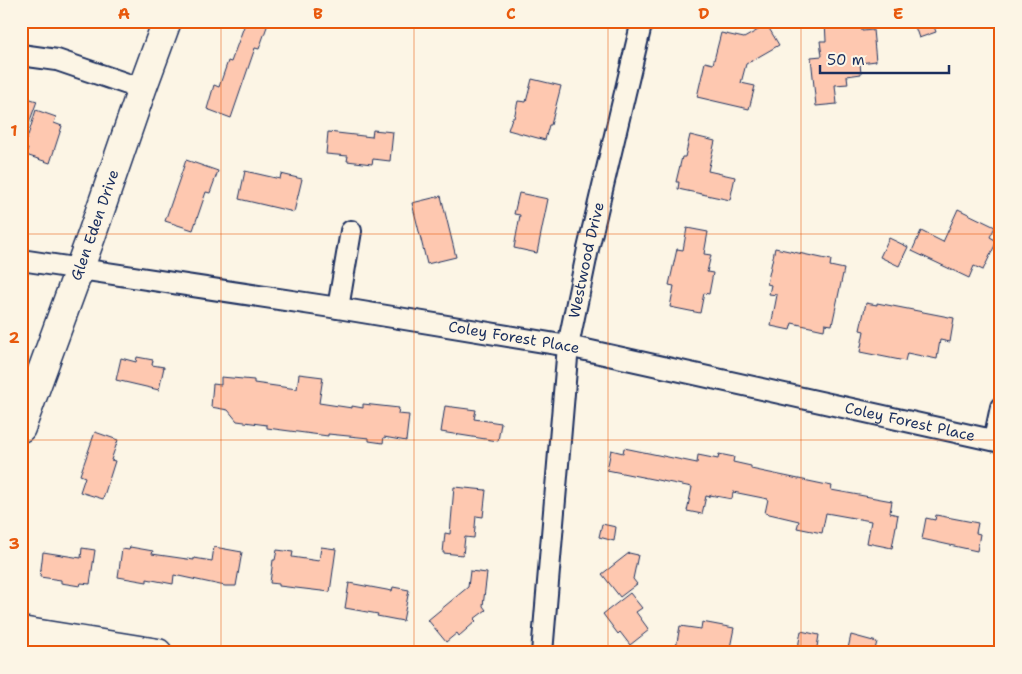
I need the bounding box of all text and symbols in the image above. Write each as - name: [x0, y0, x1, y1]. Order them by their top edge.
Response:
- text: A: [118, 3, 130, 24]
- text: B: [313, 3, 323, 24]
- text: C: [506, 3, 516, 24]
- text: D: [698, 3, 710, 24]
- text: E: [893, 3, 903, 24]
- scale bar: [820, 42, 948, 74]
- text: 50 m: [827, 50, 865, 70]
- text: 1: [10, 120, 18, 141]
- street label: Glen Eden Drive: [66, 167, 123, 283]
- street label: Westwood Drive: [564, 200, 609, 320]
- street label: Coley Forest Place: [447, 316, 582, 358]
- text: 2: [8, 327, 20, 348]
- street label: Coley Forest Place: [843, 398, 977, 446]
- text: 3: [8, 533, 20, 554]

